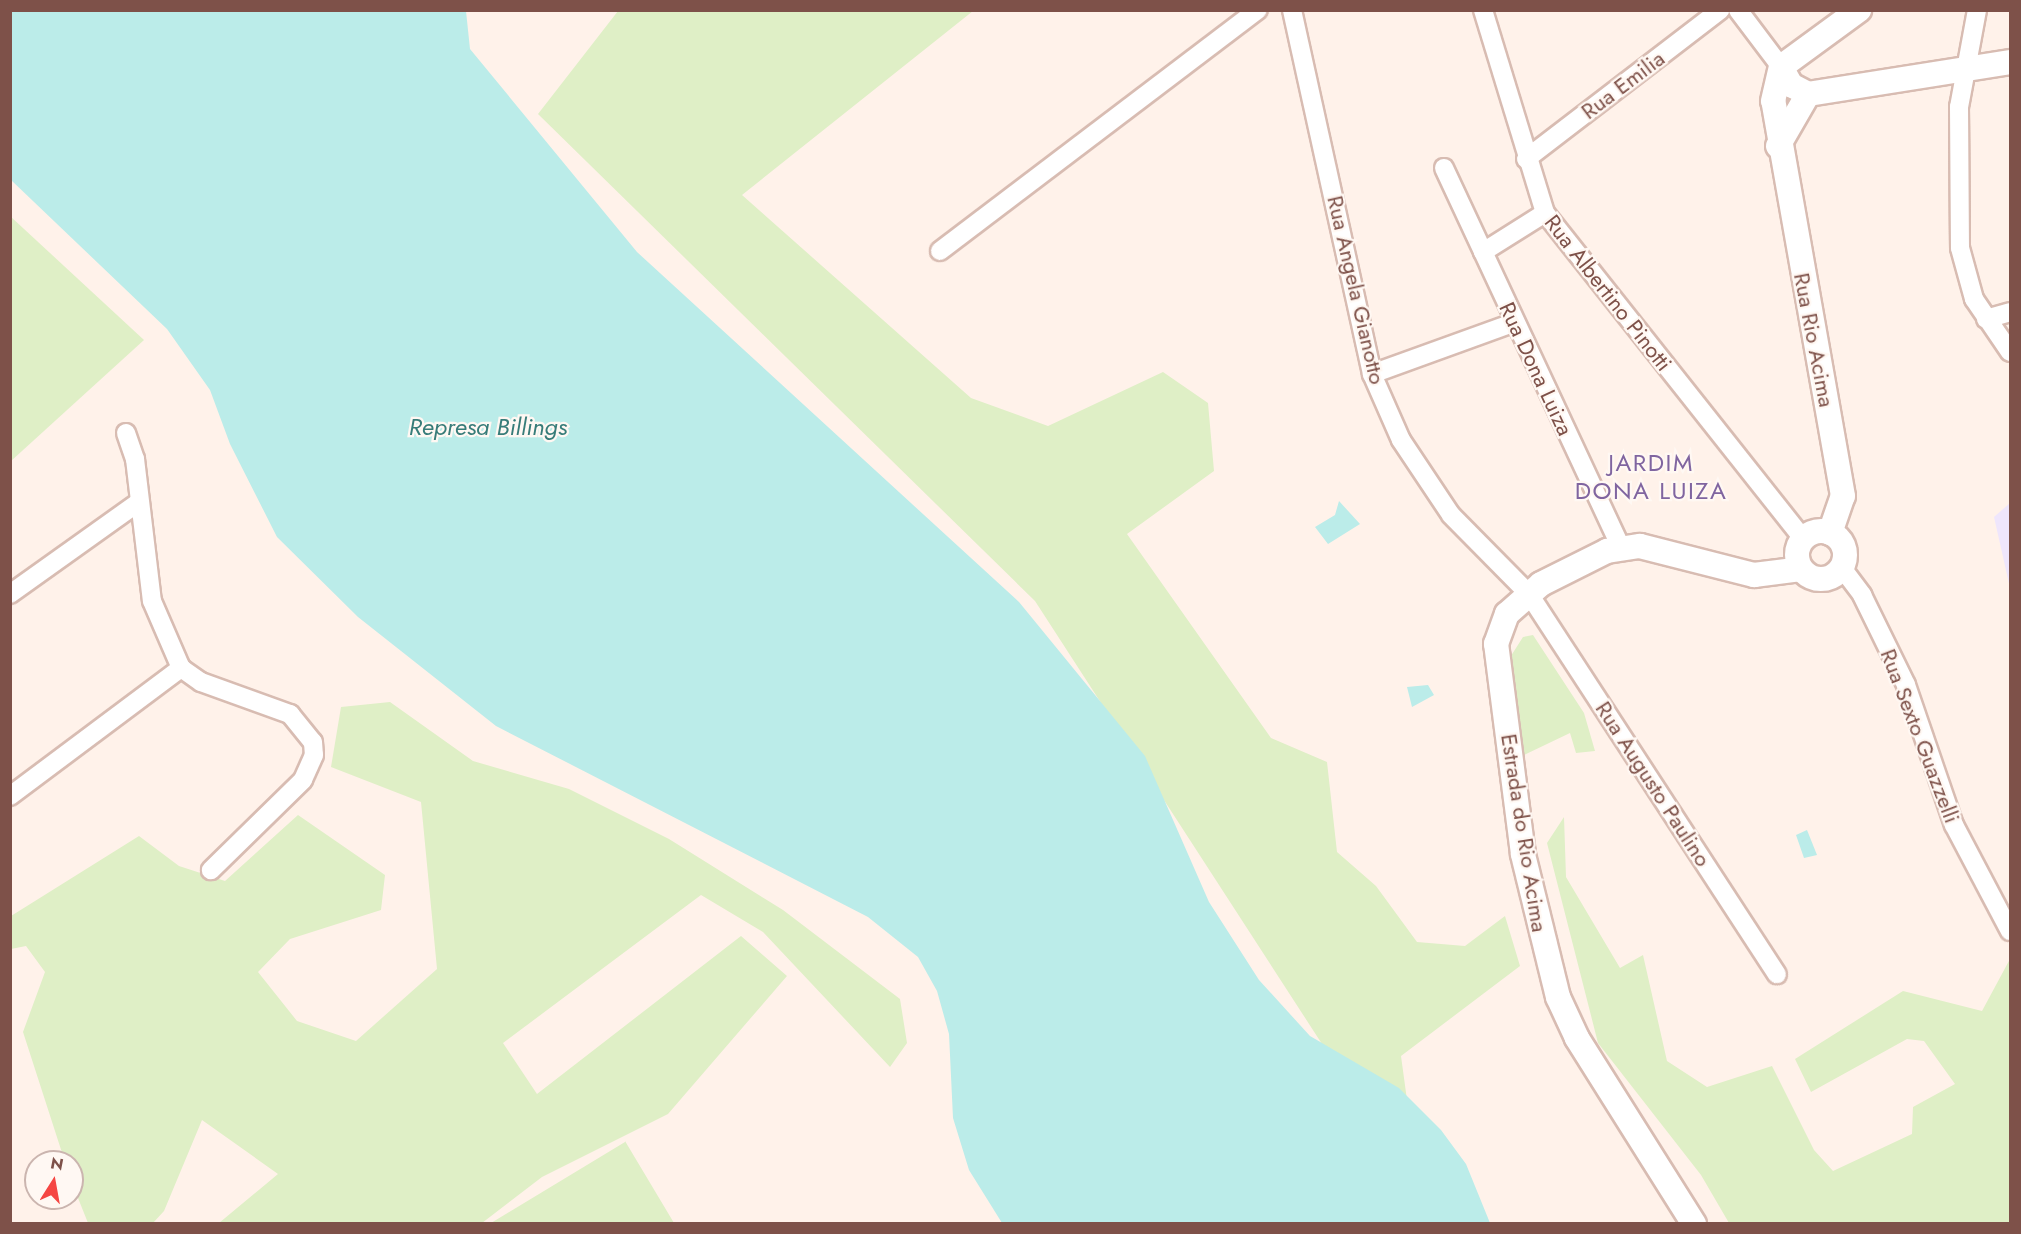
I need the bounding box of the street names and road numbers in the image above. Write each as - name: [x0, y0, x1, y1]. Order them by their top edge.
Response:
- street label: Rua Emilia: [1576, 45, 1670, 125]
- street label: Rua Angela Gianotto: [1321, 193, 1391, 387]
- street label: Rua Albertino Pinotti: [1539, 210, 1677, 376]
- street label: Rua Rio Acima: [1788, 271, 1840, 409]
- street label: Rua Dona Luiza: [1494, 298, 1578, 440]
- street label: Rua Sexto Guazzelli: [1875, 645, 1965, 827]
- street label: Rua Augusto Paulino: [1590, 697, 1716, 871]
- street label: Estrada do Rio Acima: [1495, 732, 1553, 934]

